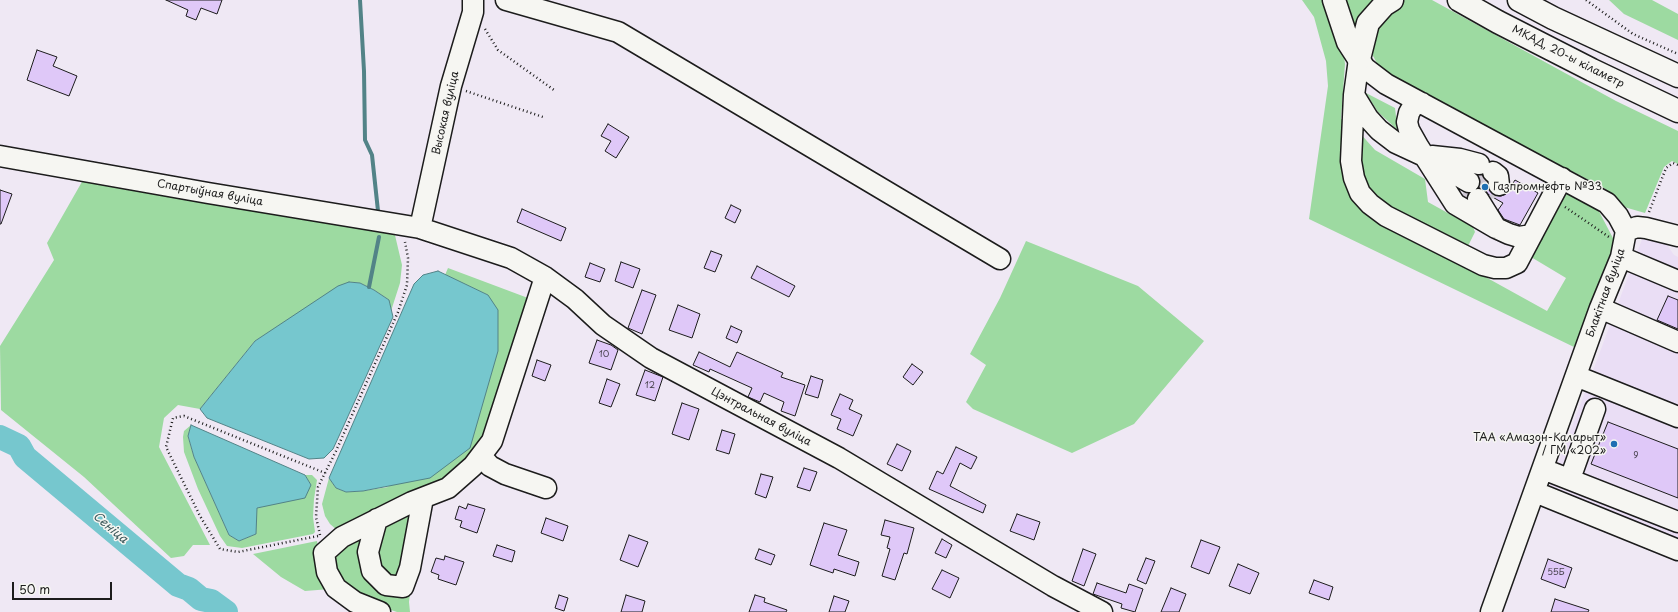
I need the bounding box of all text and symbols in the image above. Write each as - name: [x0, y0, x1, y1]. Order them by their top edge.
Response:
- street label: МКАД, 20-ы кіламетр: [1510, 23, 1626, 91]
- street label: Высокая вуліца: [430, 70, 462, 156]
- street label: Спартыўная вуліца: [156, 177, 264, 209]
- place label: Газпромнефть №33: [1493, 180, 1602, 194]
- marker: Газпромнефть №33: [1480, 182, 1490, 192]
- street label: Блакітная вуліца: [1584, 247, 1628, 339]
- house number: 10: [599, 350, 609, 360]
- house number: 12: [645, 381, 655, 391]
- street label: Цэнтральная вуліца: [709, 385, 813, 449]
- place label: ТАА «Амазон-Каларыт» / ГМ «202»: [1473, 431, 1606, 457]
- marker: ТАА «Амазон-Каларыт» / ГМ «202»: [1609, 439, 1619, 449]
- house number: 9: [1633, 451, 1639, 461]
- water label: Сеніца: [90, 509, 130, 547]
- house number: 55Б: [1547, 568, 1565, 578]
- scale bar: [14, 574, 114, 600]
- text: 50 m: [19, 580, 50, 598]

